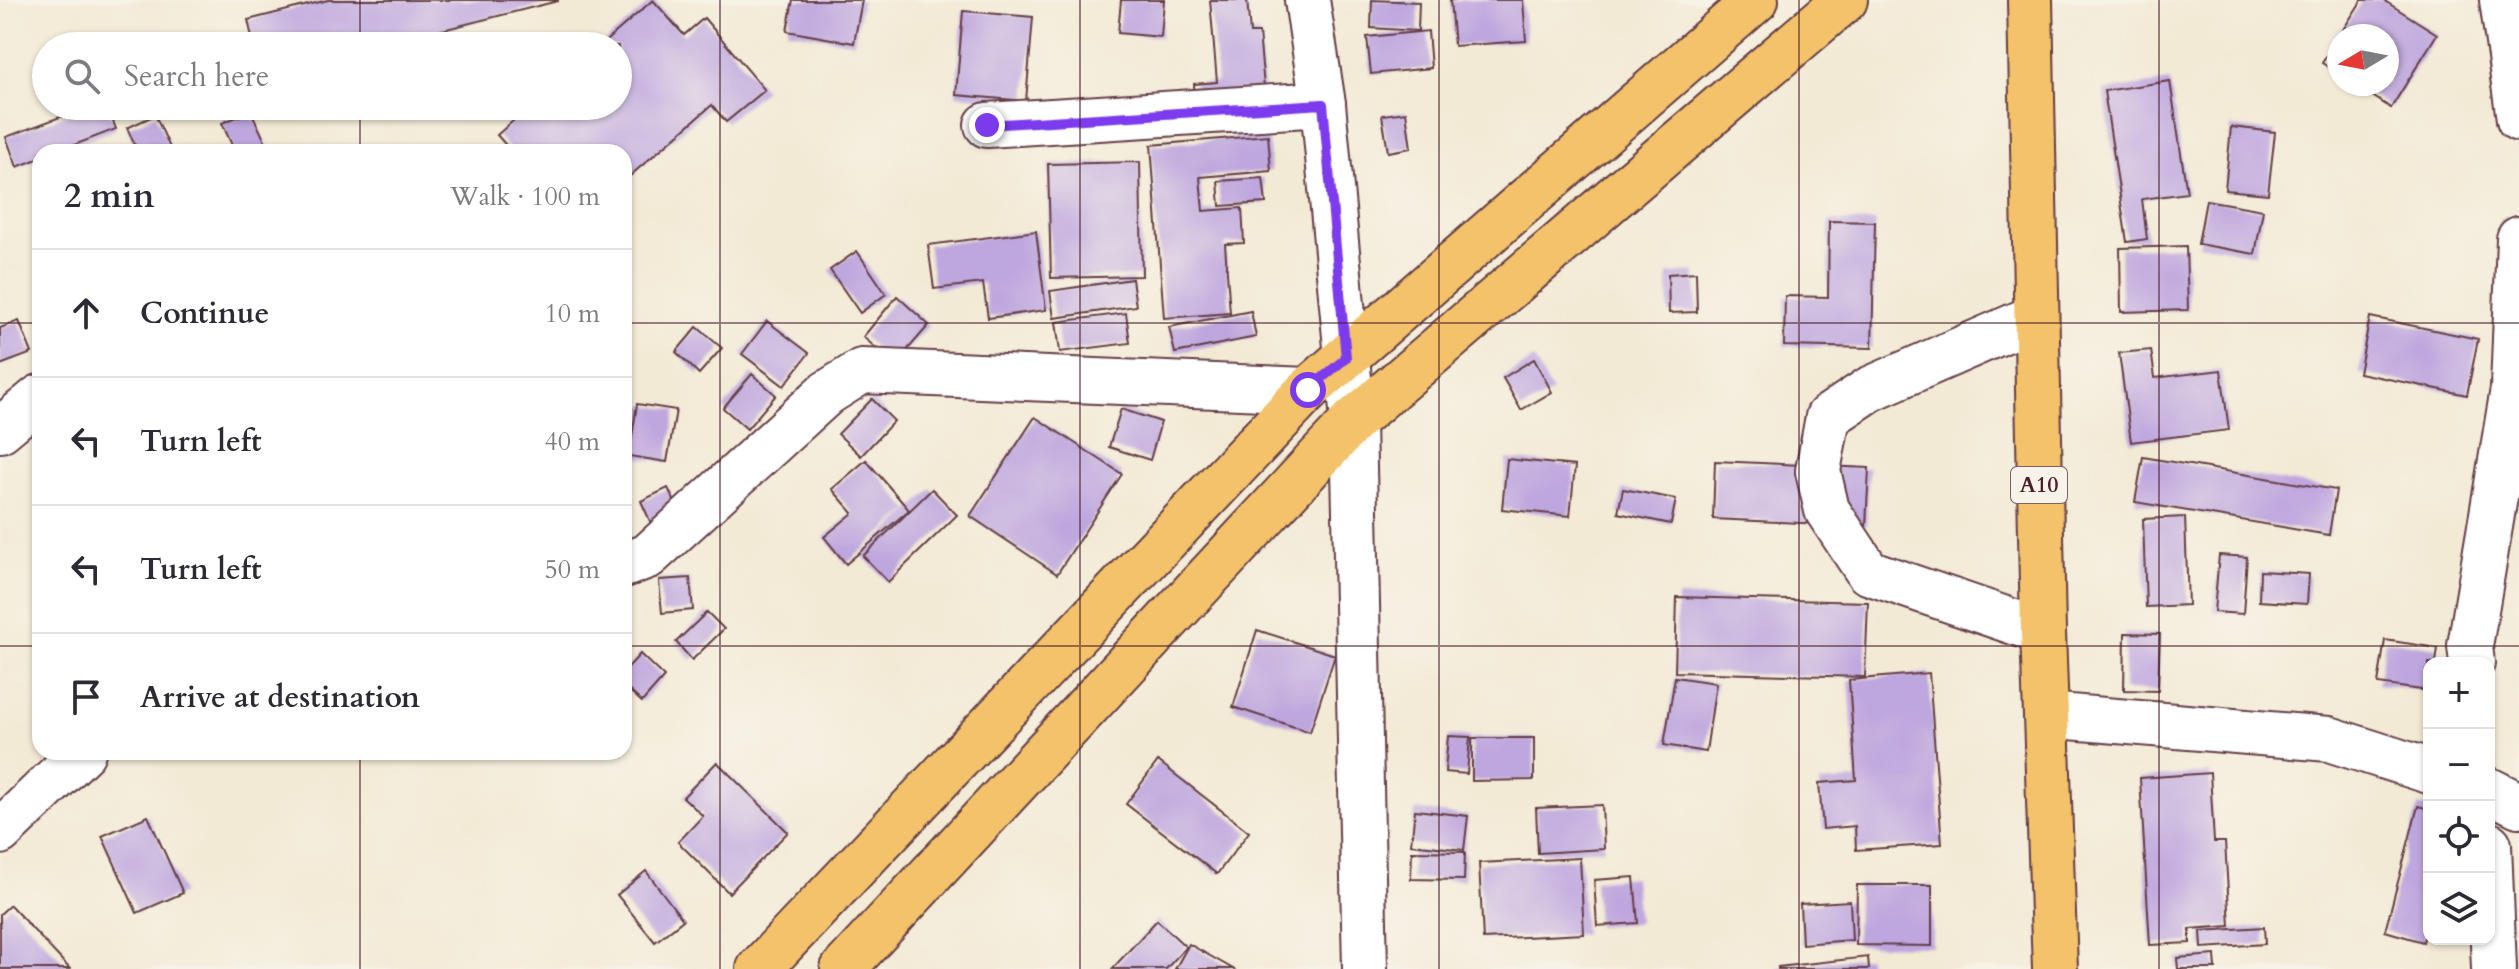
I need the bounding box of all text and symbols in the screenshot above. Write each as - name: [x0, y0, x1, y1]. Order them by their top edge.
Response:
- north arrow: [2327, 24, 2399, 96]
- search box: [32, 32, 632, 120]
- icon: search: [60, 54, 104, 98]
- text: Search here: [124, 56, 269, 97]
- route end: [969, 107, 1005, 143]
- text: 2 min: [64, 173, 155, 219]
- text: Walk · 100 m: [450, 179, 600, 214]
- icon: ahead: [64, 291, 108, 335]
- text: Continue: [140, 293, 269, 334]
- text: 10 m: [544, 296, 600, 331]
- route start: [1290, 372, 1326, 408]
- icon: left: [64, 419, 108, 463]
- text: Turn left: [140, 421, 262, 462]
- text: 40 m: [544, 424, 600, 459]
- road number: A10: [2011, 467, 2067, 503]
- icon: left: [64, 547, 108, 591]
- text: Turn left: [140, 549, 262, 590]
- text: 50 m: [544, 552, 600, 587]
- map controls: [2423, 657, 2495, 945]
- button: +: [2423, 657, 2495, 729]
- icon: arrive: [64, 675, 108, 719]
- text: Arrive at destination: [140, 677, 420, 718]
- button: −: [2423, 729, 2495, 801]
- button: locate: [2423, 801, 2495, 873]
- button: layers: [2423, 873, 2495, 945]

